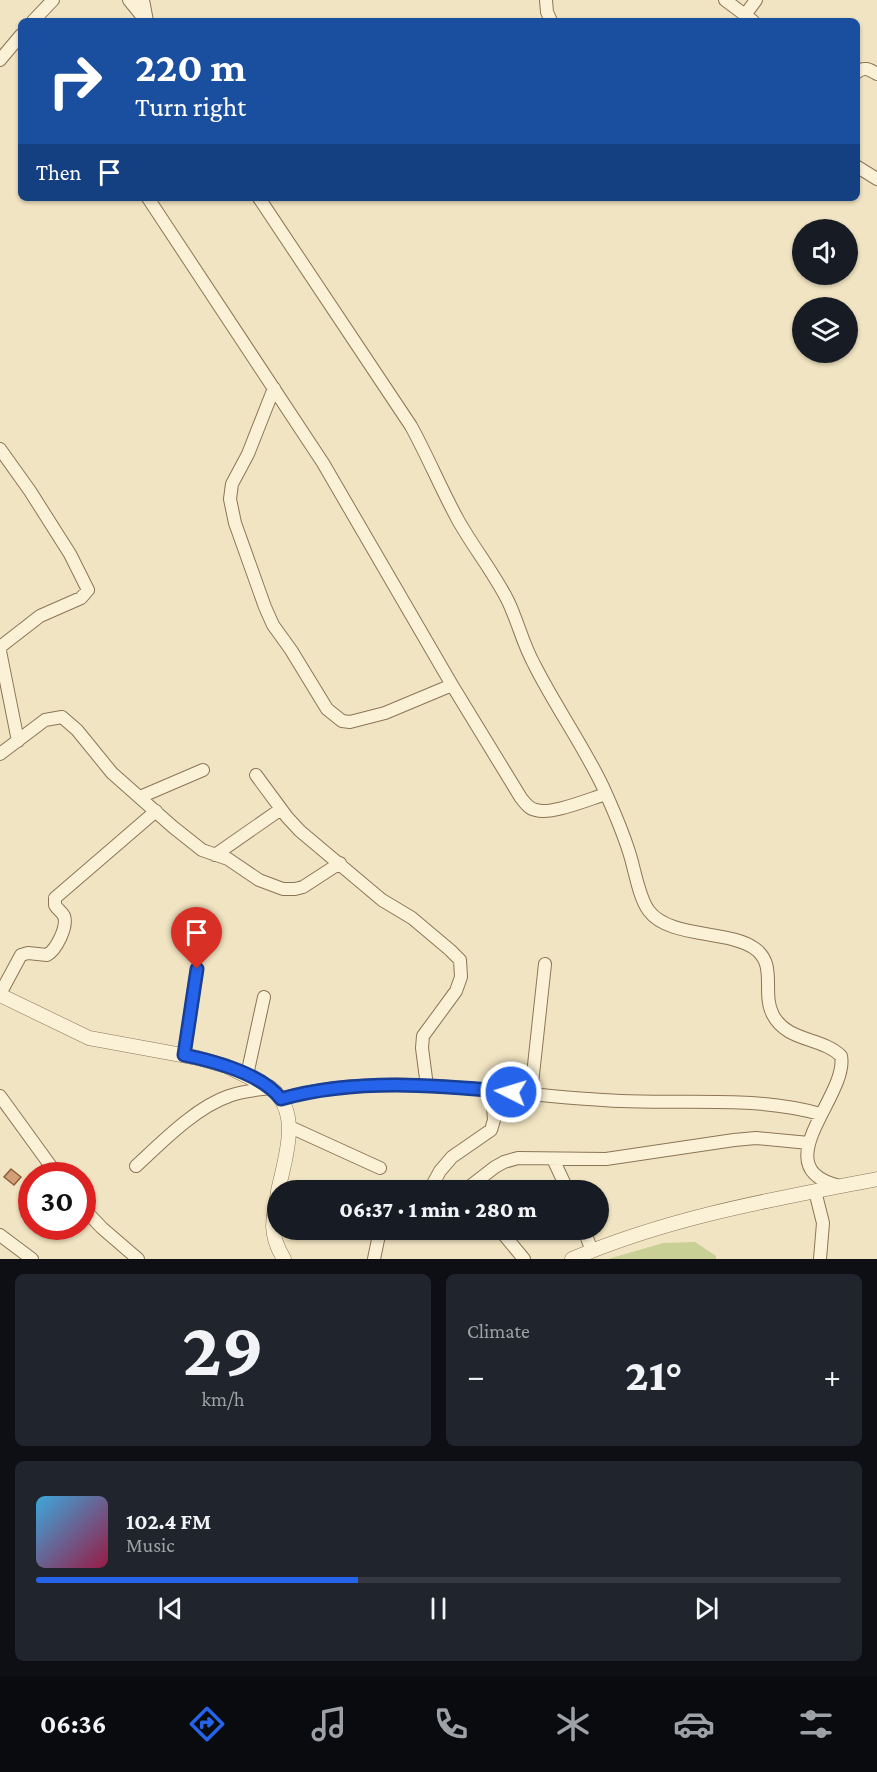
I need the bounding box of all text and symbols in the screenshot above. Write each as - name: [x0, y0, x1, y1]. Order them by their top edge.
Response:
- icon: right: [36, 42, 114, 120]
- text: 220 m: [135, 43, 246, 90]
- text: Turn right: [135, 92, 246, 122]
- icon: arrive: [93, 156, 126, 189]
- text: Then: [36, 160, 81, 185]
- map controls: [792, 219, 858, 363]
- button: sound: [792, 219, 858, 285]
- button: layers: [792, 297, 858, 363]
- pin: [171, 907, 222, 969]
- icon: arrive: [180, 916, 213, 949]
- position arrow: [479, 1060, 543, 1124]
- speed limit sign: 30: [18, 1162, 96, 1240]
- text: 06:37 · 1 min · 280 m: [339, 1197, 537, 1222]
- text: 29: [182, 1305, 264, 1392]
- text: Climate: [467, 1320, 530, 1342]
- text: 21°: [625, 1350, 683, 1400]
- text: −: [467, 1357, 484, 1394]
- text: +: [824, 1357, 841, 1394]
- text: km/h: [201, 1388, 245, 1410]
- text: 102.4 FM: [126, 1509, 211, 1534]
- text: Music: [126, 1534, 175, 1556]
- icon: previous: [154, 1592, 187, 1625]
- icon: pause: [422, 1592, 455, 1625]
- icon: next: [690, 1592, 723, 1625]
- icon: directions: [186, 1703, 228, 1745]
- icon: music: [308, 1703, 350, 1745]
- icon: phone: [430, 1703, 472, 1745]
- icon: climate: [552, 1703, 594, 1745]
- icon: car: [673, 1703, 715, 1745]
- icon: filters: [795, 1703, 837, 1745]
- text: 06:36: [40, 1709, 106, 1739]

